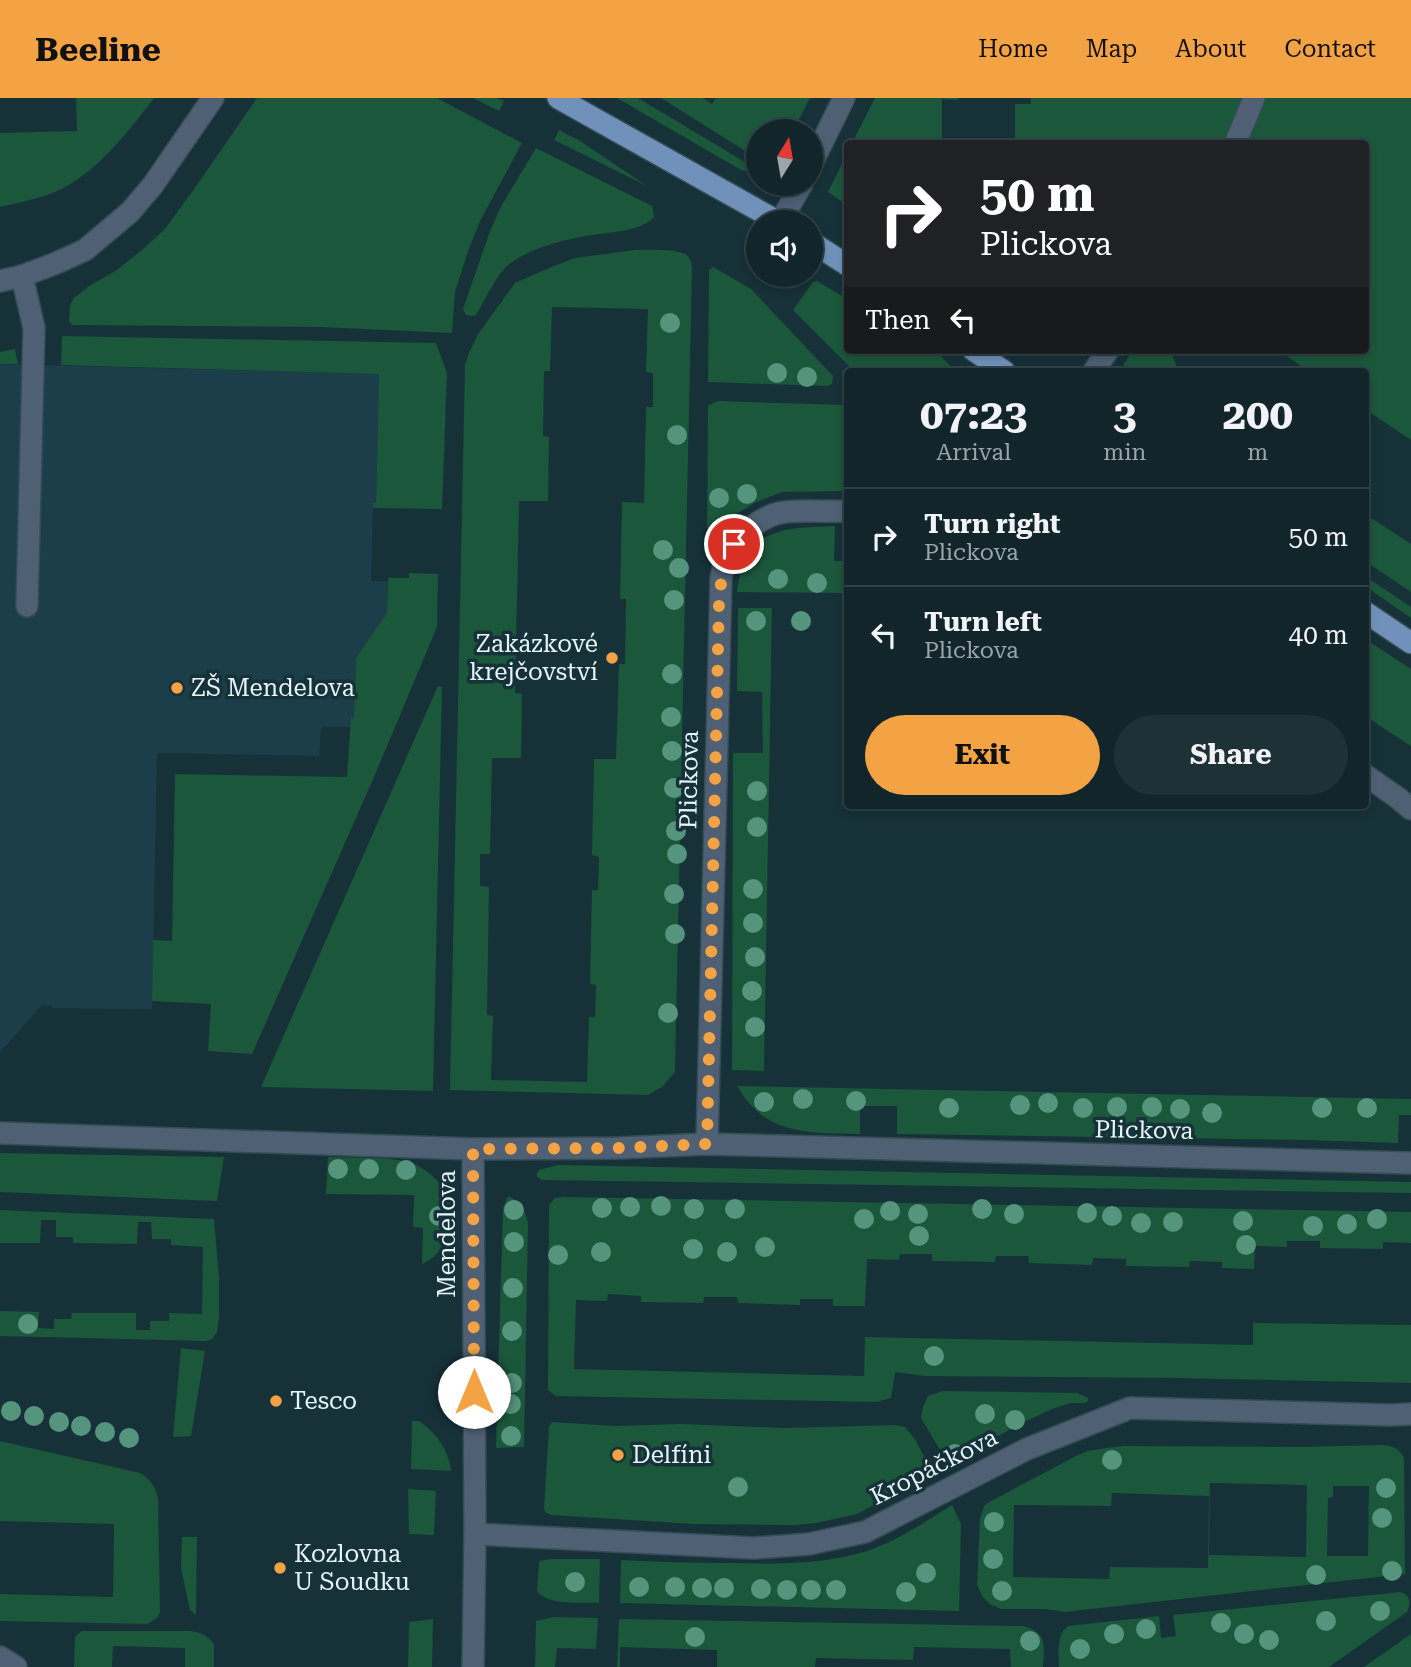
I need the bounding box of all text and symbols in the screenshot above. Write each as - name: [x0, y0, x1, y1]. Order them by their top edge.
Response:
- text: Beeline: [35, 30, 161, 69]
- text: Home: [978, 35, 1048, 63]
- text: Map: [1086, 35, 1137, 63]
- text: About: [1175, 35, 1246, 63]
- text: Contact: [1284, 35, 1376, 63]
- north arrow: [746, 119, 822, 196]
- map controls: [746, 119, 823, 287]
- text: 50 m: [980, 166, 1095, 223]
- icon: right: [865, 168, 956, 259]
- button: sound: [746, 210, 823, 287]
- text: Plickova: [980, 225, 1112, 263]
- icon: left: [944, 301, 982, 339]
- text: Then: [865, 305, 930, 335]
- text: 07:23: [920, 390, 1027, 439]
- text: 3: [1113, 390, 1137, 439]
- text: 200: [1222, 390, 1293, 439]
- text: Arrival: [936, 439, 1011, 466]
- text: min: [1103, 439, 1146, 466]
- text: m: [1247, 439, 1268, 466]
- text: Turn right: [924, 509, 1060, 539]
- pin: [704, 514, 764, 574]
- icon: right: [865, 518, 903, 556]
- text: 50 m: [1289, 522, 1348, 552]
- icon: arrive: [715, 525, 753, 563]
- text: Plickova: [924, 539, 1019, 566]
- text: Turn left: [924, 607, 1042, 637]
- icon: left: [865, 616, 903, 654]
- text: 40 m: [1289, 620, 1348, 650]
- place label: Zakázkové krejčovství: [469, 630, 598, 686]
- text: Plickova: [924, 637, 1019, 664]
- marker: Zakázkové krejčovství: [604, 650, 620, 666]
- place label: ZŠ Mendelova: [191, 673, 355, 702]
- marker: ZŠ Mendelova: [169, 680, 185, 696]
- button: Exit: [865, 715, 1100, 795]
- button: Share: [1114, 715, 1348, 795]
- street label: Plickova: [674, 730, 704, 830]
- street label: Plickova: [1094, 1115, 1194, 1145]
- street label: Mendelova: [433, 1170, 461, 1298]
- position arrow: [437, 1355, 511, 1429]
- place label: Tesco: [290, 1387, 357, 1415]
- marker: Tesco: [268, 1393, 284, 1409]
- street label: Kropáčkova: [866, 1423, 1002, 1511]
- place label: Delfíni: [632, 1441, 711, 1469]
- marker: Delfíni: [610, 1447, 626, 1463]
- place label: Kozlovna U Soudku: [294, 1540, 410, 1596]
- marker: Kozlovna U Soudku: [272, 1560, 288, 1576]

